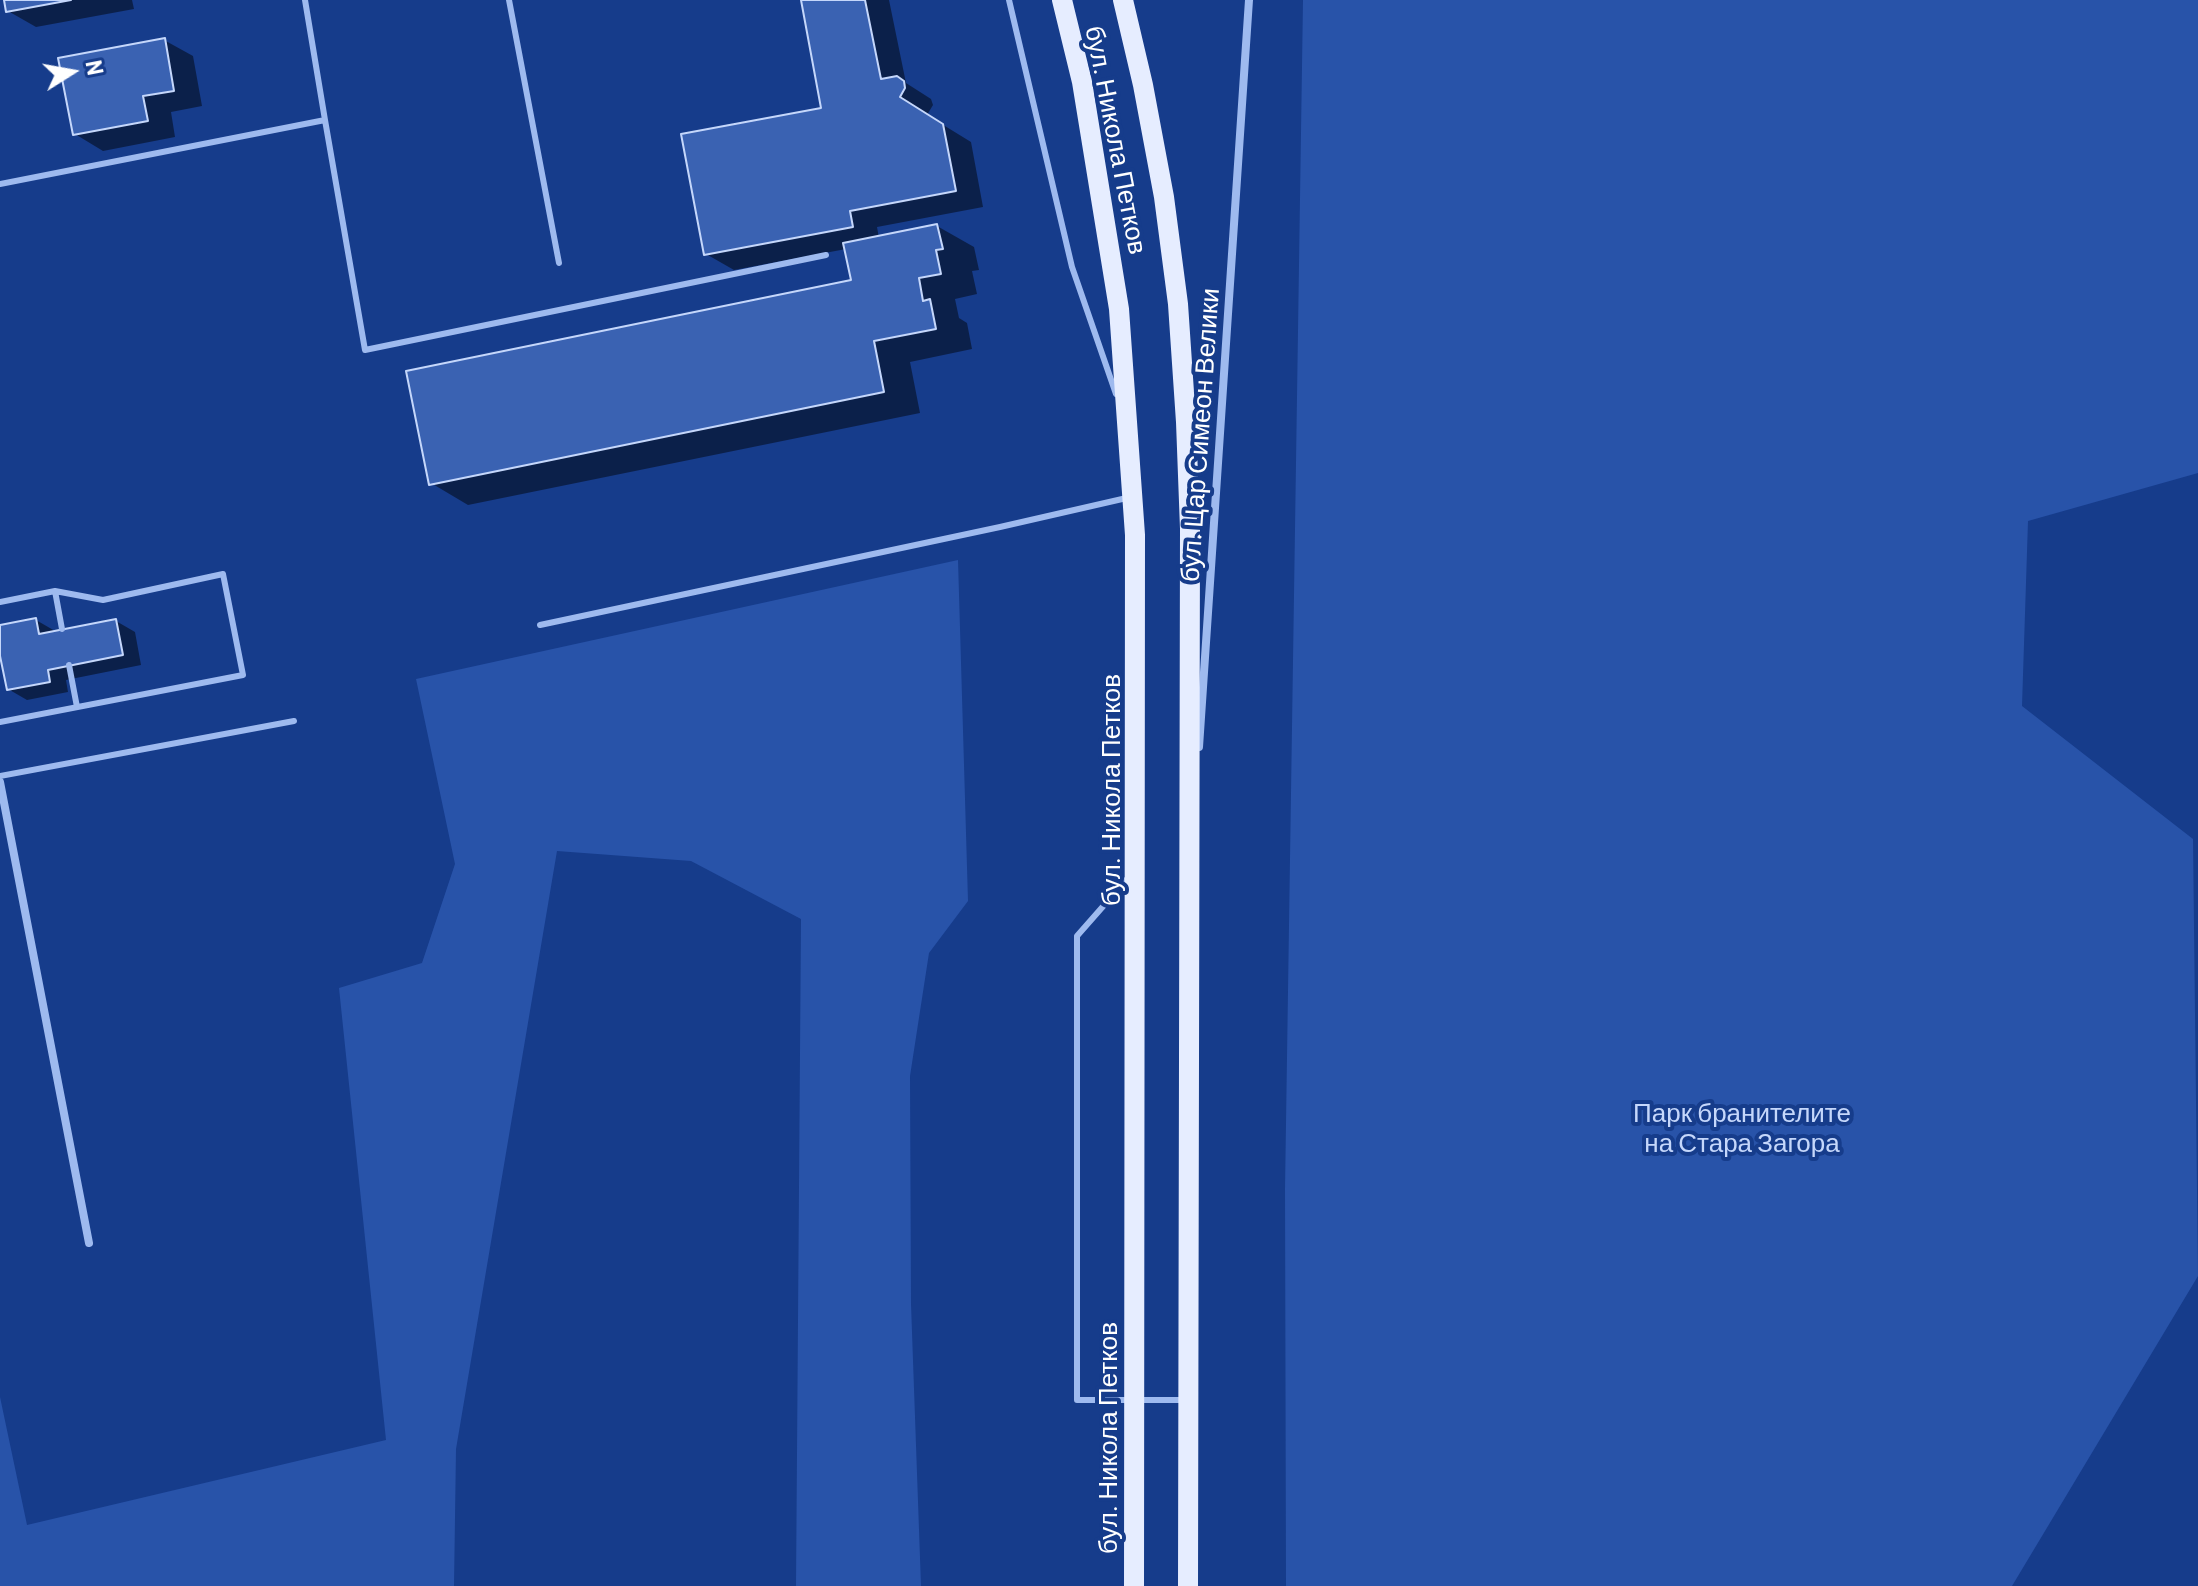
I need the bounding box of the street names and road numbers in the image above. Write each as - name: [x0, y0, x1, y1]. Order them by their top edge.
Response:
- street label: бул. Никола Петков: [1079, 23, 1153, 257]
- street label: бул. Цар Симеон Велики: [1174, 287, 1226, 583]
- street label: бул. Никола Петков: [1095, 674, 1127, 906]
- street label: бул. Никола Петков: [1092, 1322, 1124, 1554]

